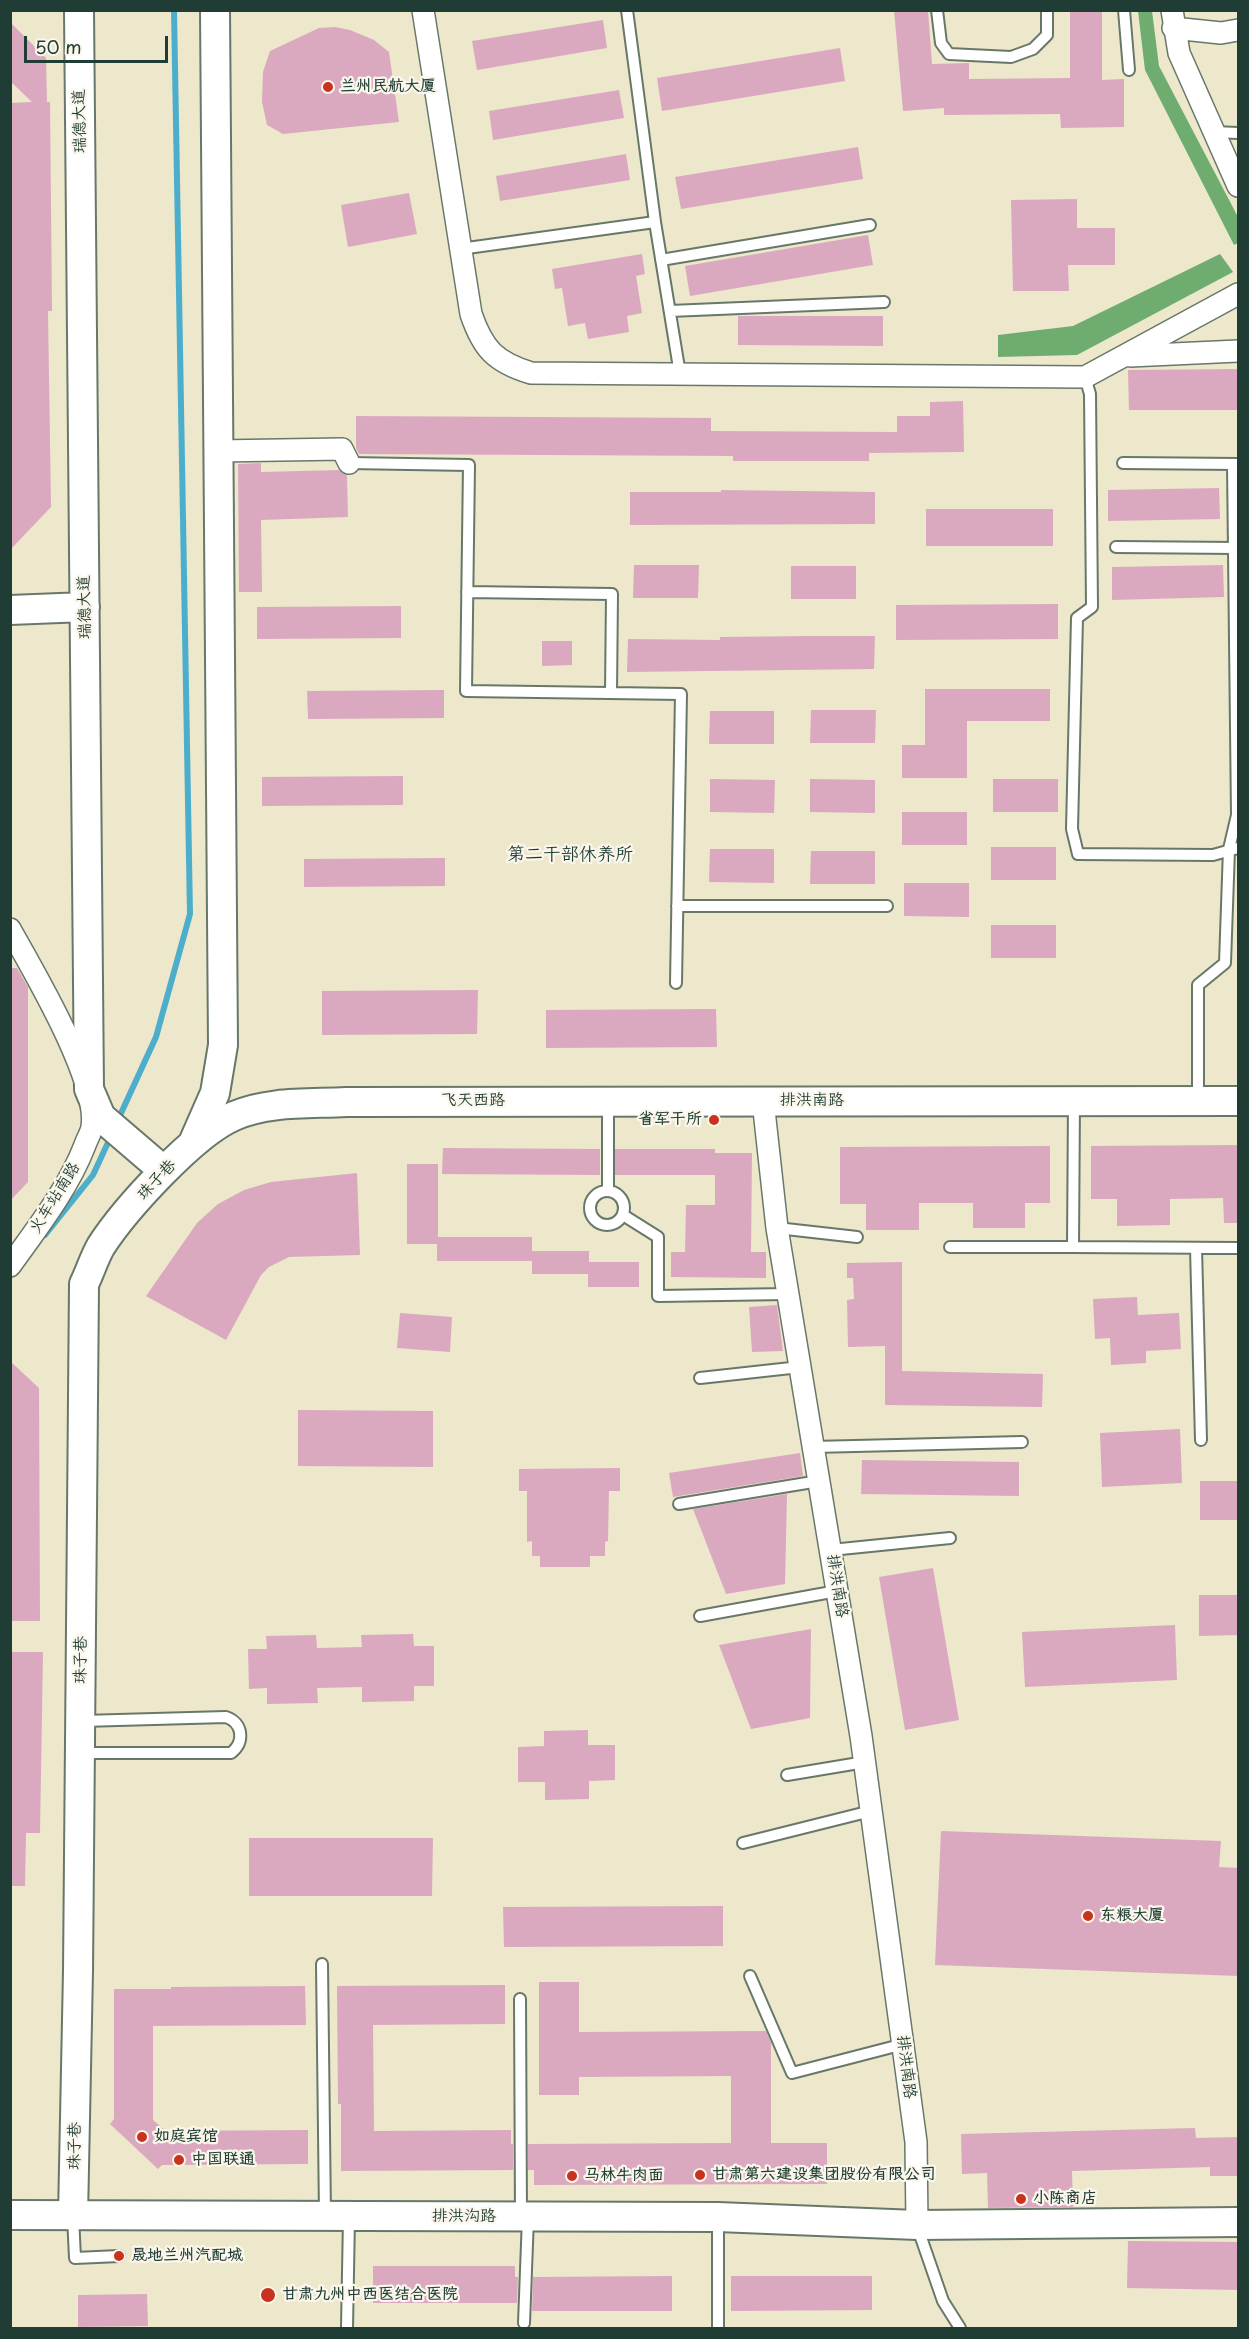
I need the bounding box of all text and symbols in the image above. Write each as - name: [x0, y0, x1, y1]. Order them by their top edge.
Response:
- scale bar: [27, 24, 171, 62]
- text: 50 m: [35, 33, 82, 60]
- place label: 兰州民航大厦: [340, 77, 436, 97]
- marker: 兰州民航大厦: [321, 80, 335, 94]
- street label: 瑞德大道: [70, 89, 90, 153]
- street label: 瑞德大道: [75, 575, 95, 639]
- district label: 第二干部休养所: [507, 844, 633, 866]
- street label: 飞天西路: [441, 1091, 505, 1111]
- street label: 排洪南路: [780, 1091, 844, 1111]
- place label: 省军干所: [638, 1110, 702, 1130]
- marker: 省军干所: [707, 1113, 721, 1127]
- street label: 珠子巷: [134, 1156, 180, 1204]
- street label: 火车站南路: [26, 1159, 84, 1237]
- street label: 排洪南路: [823, 1553, 851, 1619]
- street label: 珠子巷: [71, 1636, 91, 1684]
- place label: 东粮大厦: [1100, 1906, 1164, 1926]
- marker: 东粮大厦: [1081, 1909, 1095, 1923]
- street label: 排洪南路: [893, 2034, 919, 2100]
- street label: 珠子巷: [65, 2122, 85, 2170]
- place label: 如庭宾馆: [154, 2127, 218, 2147]
- marker: 如庭宾馆: [135, 2130, 149, 2144]
- place label: 中国联通: [191, 2150, 255, 2170]
- marker: 中国联通: [172, 2153, 186, 2167]
- place label: 甘肃第六建设集团股份有限公司: [712, 2165, 936, 2185]
- place label: 马林牛肉面: [584, 2166, 664, 2186]
- marker: 甘肃第六建设集团股份有限公司: [693, 2168, 707, 2182]
- marker: 马林牛肉面: [565, 2169, 579, 2183]
- place label: 小陈商店: [1033, 2189, 1097, 2209]
- marker: 小陈商店: [1014, 2192, 1028, 2206]
- street label: 排洪沟路: [432, 2207, 496, 2227]
- place label: 晟地兰州汽配城: [131, 2246, 243, 2266]
- marker: 晟地兰州汽配城: [112, 2249, 126, 2263]
- place label: 甘肃九州中西医结合医院: [282, 2285, 458, 2305]
- marker: 甘肃九州中西医结合医院: [259, 2286, 277, 2304]

